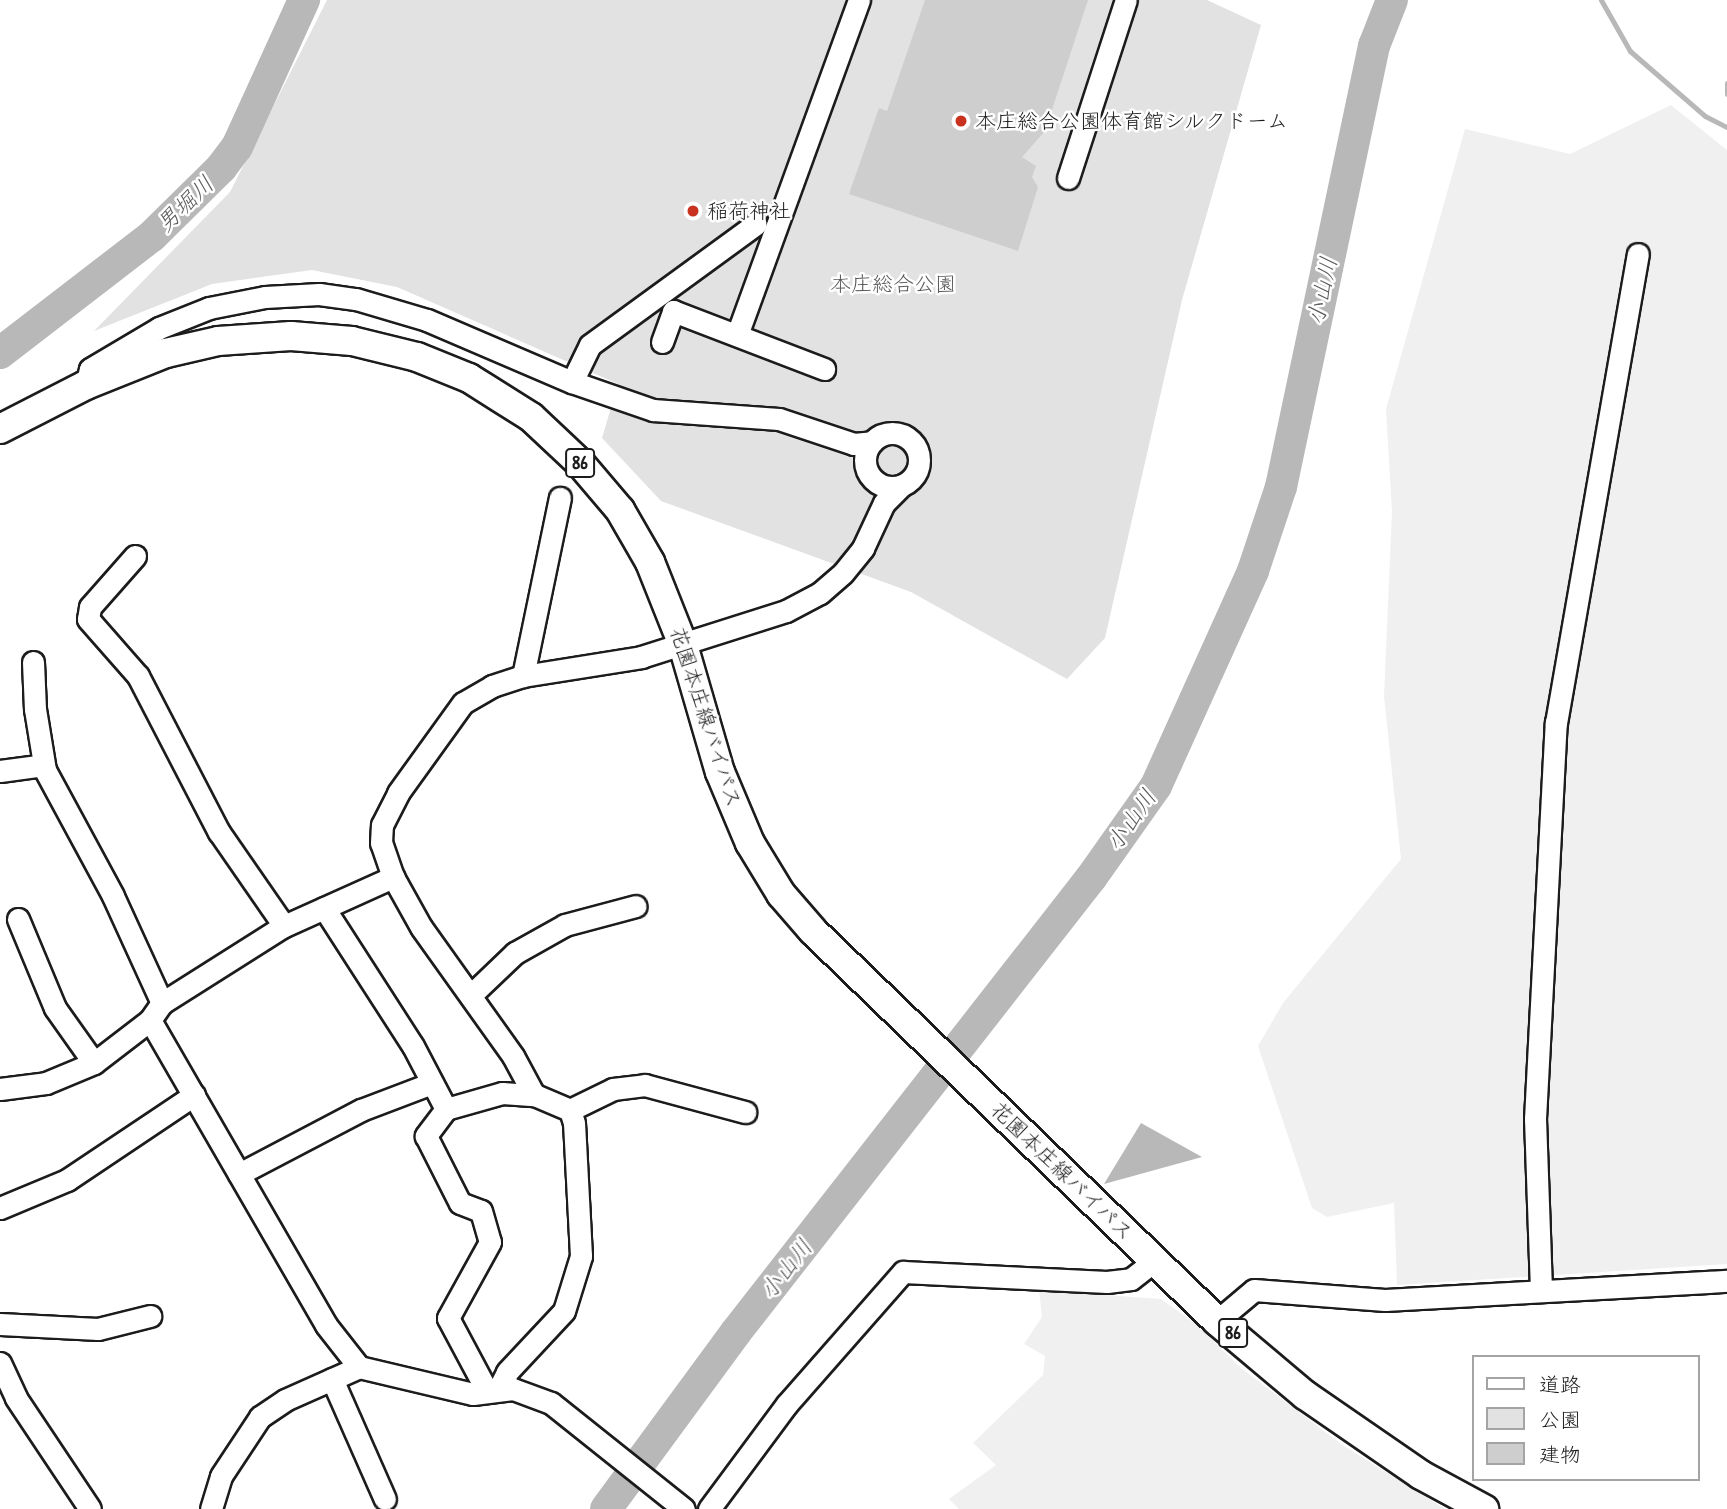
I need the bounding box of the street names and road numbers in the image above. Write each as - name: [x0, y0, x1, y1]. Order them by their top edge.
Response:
- road number: 86: [564, 447, 596, 478]
- street label: 花園本庄線バイパス: [665, 623, 747, 811]
- street label: 花園本庄線バイパス: [985, 1096, 1139, 1246]
- road number: 86: [1217, 1317, 1249, 1348]

